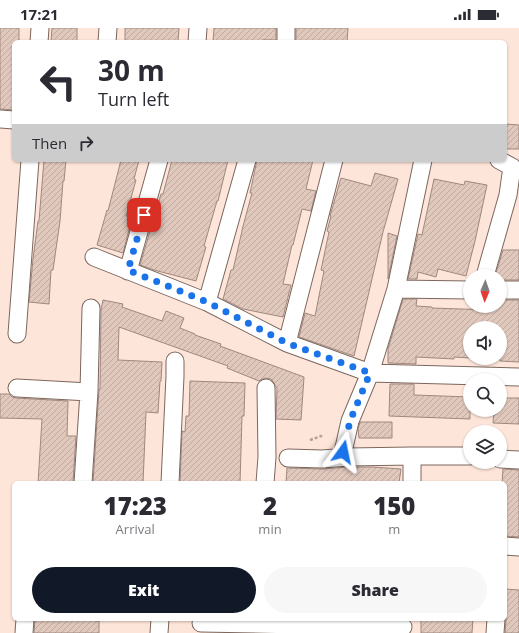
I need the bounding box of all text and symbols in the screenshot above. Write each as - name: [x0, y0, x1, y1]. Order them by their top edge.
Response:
- text: 17:21: [20, 4, 59, 24]
- text: 30 m: [98, 51, 165, 89]
- icon: left: [32, 56, 84, 108]
- text: Turn left: [98, 87, 169, 111]
- icon: right: [75, 132, 97, 154]
- text: Then: [32, 133, 67, 153]
- pin: [127, 198, 161, 232]
- icon: arrive: [133, 204, 155, 226]
- north arrow: [463, 269, 507, 313]
- map controls: [463, 269, 507, 469]
- button: sound: [463, 321, 507, 365]
- button: search: [463, 373, 507, 417]
- button: layers: [463, 425, 507, 469]
- position arrow: [322, 431, 364, 473]
- text: 17:23: [104, 489, 167, 522]
- text: 2: [263, 489, 277, 522]
- text: 150: [373, 489, 415, 522]
- text: Arrival: [116, 520, 155, 538]
- text: min: [258, 520, 282, 538]
- text: m: [388, 520, 400, 538]
- button: Exit: [32, 567, 256, 613]
- button: Share: [264, 567, 487, 613]

